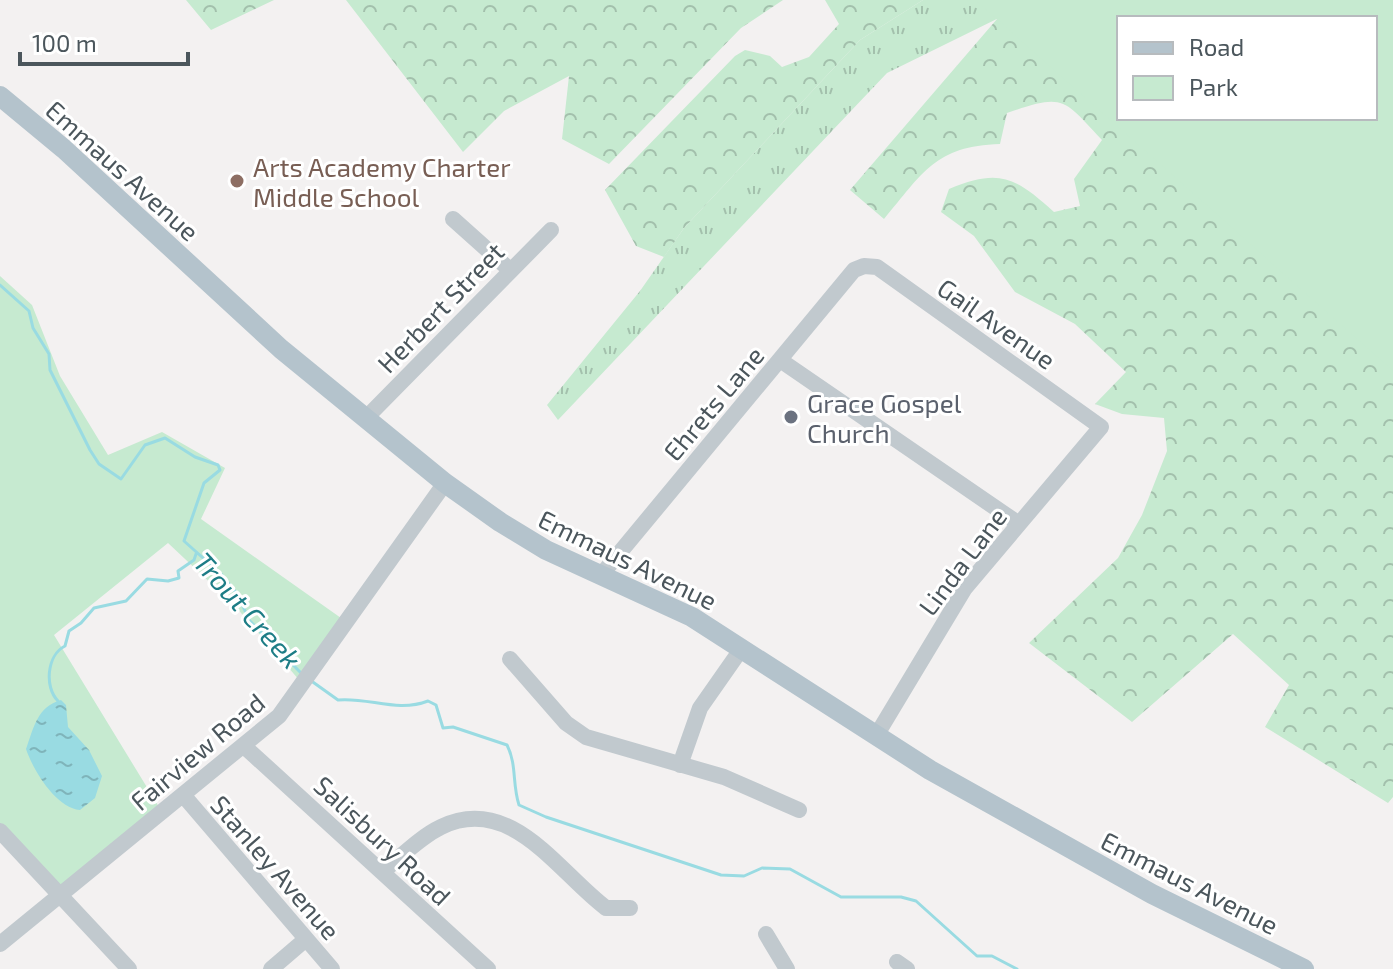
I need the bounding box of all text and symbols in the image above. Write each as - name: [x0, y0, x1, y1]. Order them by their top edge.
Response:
- scale bar: [20, 16, 188, 66]
- legend: [1117, 16, 1377, 120]
- text: 100 m: [32, 28, 97, 57]
- text: Road: [1189, 32, 1244, 61]
- text: Park: [1189, 72, 1238, 101]
- street label: Emmaus Avenue: [40, 93, 206, 247]
- place label: Arts Academy Charter Middle School: [253, 151, 511, 212]
- marker: Arts Academy Charter Middle School: [228, 172, 246, 190]
- street label: Herbert Street: [370, 235, 510, 379]
- street label: Gail Avenue: [932, 271, 1062, 375]
- street label: Ehrets Lane: [656, 340, 770, 466]
- place label: Grace Gospel Church: [807, 387, 962, 448]
- marker: Grace Gospel Church: [782, 408, 800, 426]
- street label: Linda Lane: [912, 501, 1012, 621]
- street label: Emmaus Avenue: [534, 502, 722, 616]
- water label: Trout Creek: [187, 545, 309, 675]
- street label: Fairview Road: [124, 686, 270, 816]
- street label: Salisbury Road: [308, 769, 458, 911]
- street label: Stanley Avenue: [205, 789, 347, 945]
- street label: Emmaus Avenue: [1096, 824, 1284, 940]

